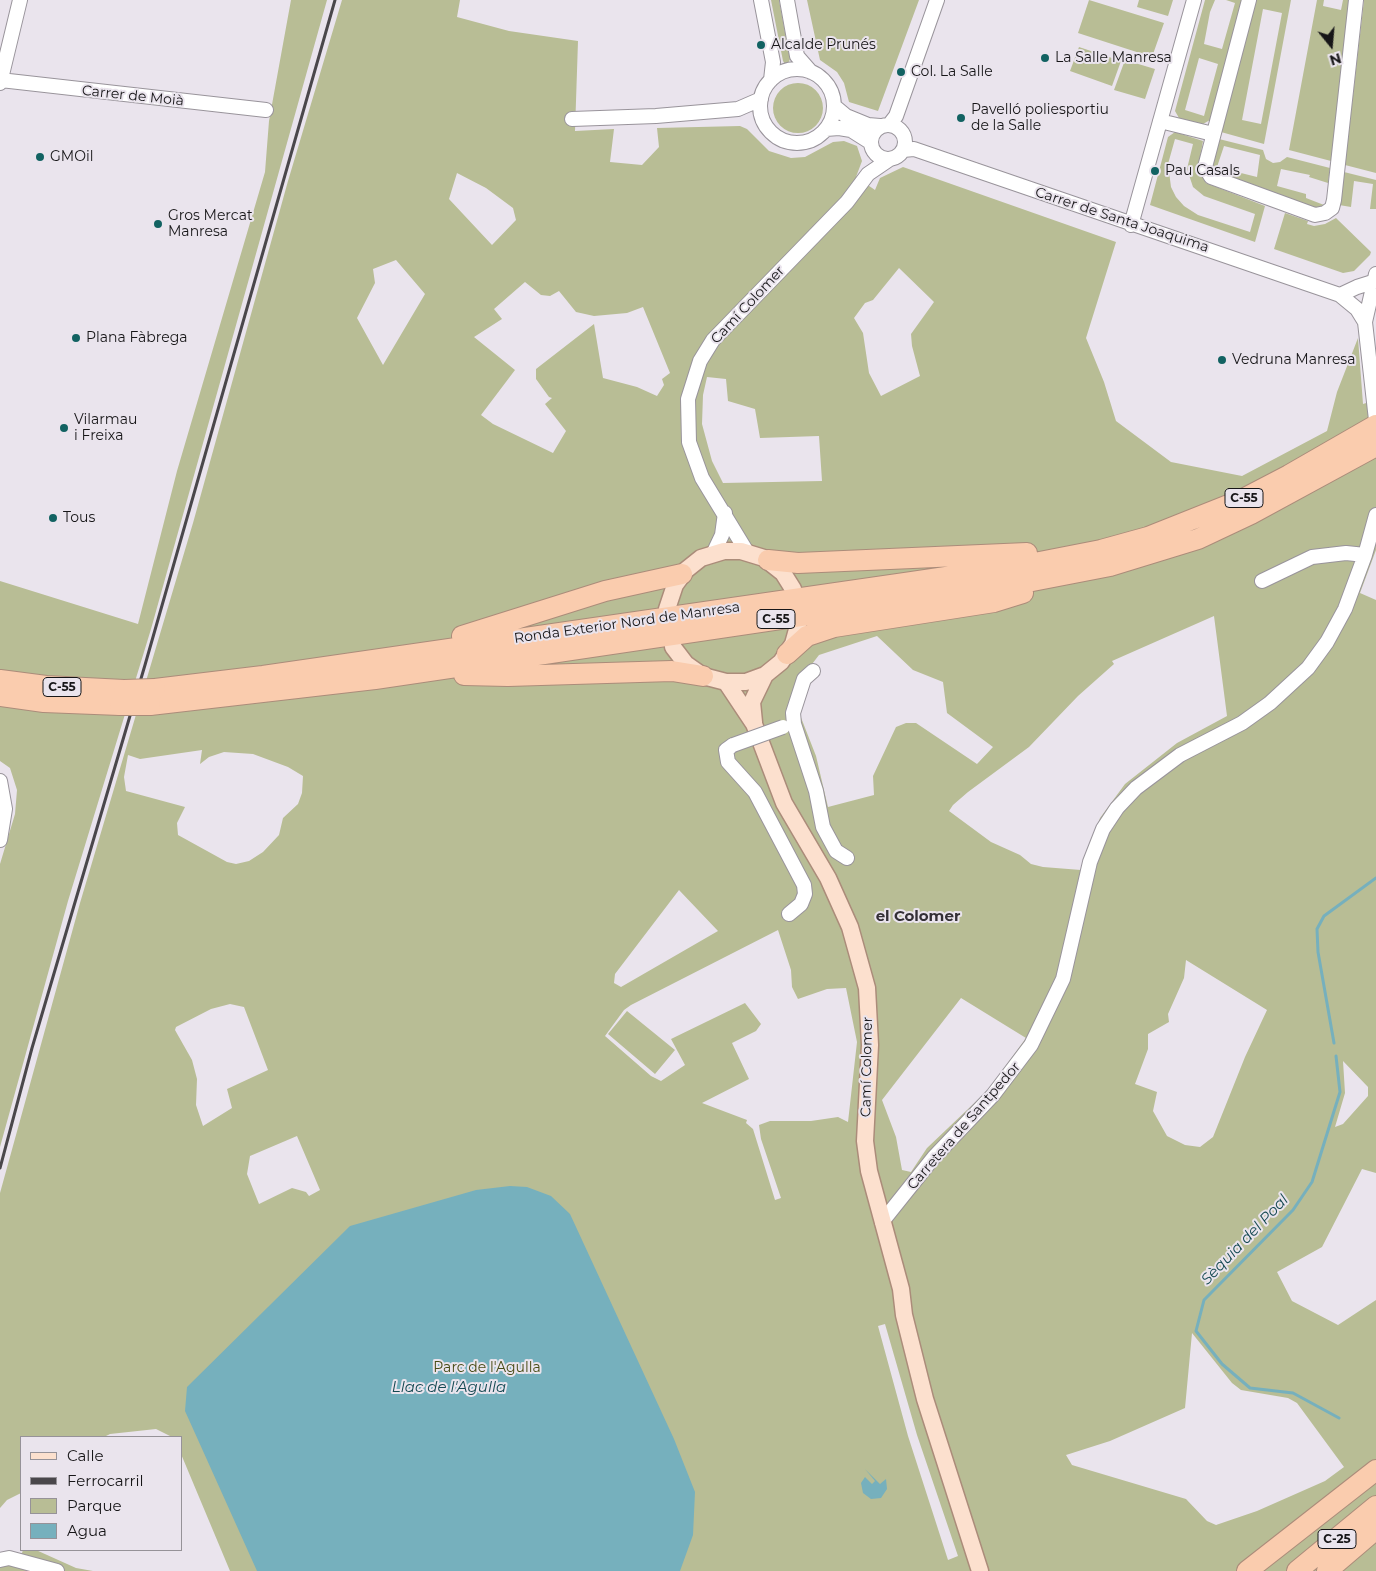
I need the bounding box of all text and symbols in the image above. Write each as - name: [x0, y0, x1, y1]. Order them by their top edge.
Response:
- north arrow: [1306, 20, 1356, 70]
- place label: Alcalde Prunés: [771, 37, 876, 53]
- marker: Alcalde Prunés: [755, 39, 767, 51]
- text: N: [1327, 49, 1343, 70]
- place label: La Salle Manresa: [1055, 50, 1172, 66]
- marker: La Salle Manresa: [1039, 52, 1051, 64]
- place label: Col. La Salle: [911, 64, 993, 80]
- marker: Col. La Salle: [895, 66, 907, 78]
- street label: Carrer de Moià: [81, 82, 185, 110]
- place label: Pavelló poliesportiu de la Salle: [971, 102, 1109, 134]
- marker: Pavelló poliesportiu de la Salle: [955, 112, 967, 124]
- place label: GMOil: [50, 149, 93, 165]
- marker: GMOil: [34, 151, 46, 163]
- place label: Pau Casals: [1165, 163, 1240, 179]
- marker: Pau Casals: [1149, 165, 1161, 177]
- street label: Carrer de Santa Joaquima: [1033, 184, 1211, 256]
- place label: Gros Mercat Manresa: [168, 208, 253, 240]
- marker: Gros Mercat Manresa: [152, 218, 164, 230]
- street label: Camí Colomer: [708, 263, 788, 347]
- place label: Plana Fàbrega: [86, 330, 188, 346]
- marker: Plana Fàbrega: [70, 332, 82, 344]
- place label: Vedruna Manresa: [1232, 352, 1355, 368]
- marker: Vedruna Manresa: [1216, 354, 1228, 366]
- place label: Vilarmau i Freixa: [74, 412, 137, 444]
- marker: Vilarmau i Freixa: [58, 422, 70, 434]
- road number: C-55: [1225, 488, 1263, 508]
- place label: Tous: [63, 510, 95, 526]
- marker: Tous: [47, 512, 59, 524]
- street label: Ronda Exterior Nord de Manresa: [513, 599, 741, 647]
- road number: C-55: [757, 610, 795, 628]
- road number: C-55: [43, 678, 81, 696]
- district label: el Colomer: [876, 908, 960, 926]
- street label: Camí Colomer: [858, 1017, 876, 1117]
- street label: Carretera de Santpedor: [904, 1059, 1024, 1193]
- water label: Sèquia del Poal: [1198, 1191, 1292, 1289]
- park label: Parc de l'Agulla: [433, 1360, 541, 1376]
- water label: Llac de l'Agulla: [392, 1379, 506, 1397]
- legend: [20, 1436, 182, 1551]
- text: Calle: [67, 1446, 104, 1465]
- text: Ferrocarril: [67, 1471, 144, 1490]
- text: Parque: [67, 1496, 122, 1515]
- text: Agua: [67, 1521, 107, 1540]
- road number: C-25: [1318, 1530, 1356, 1548]

